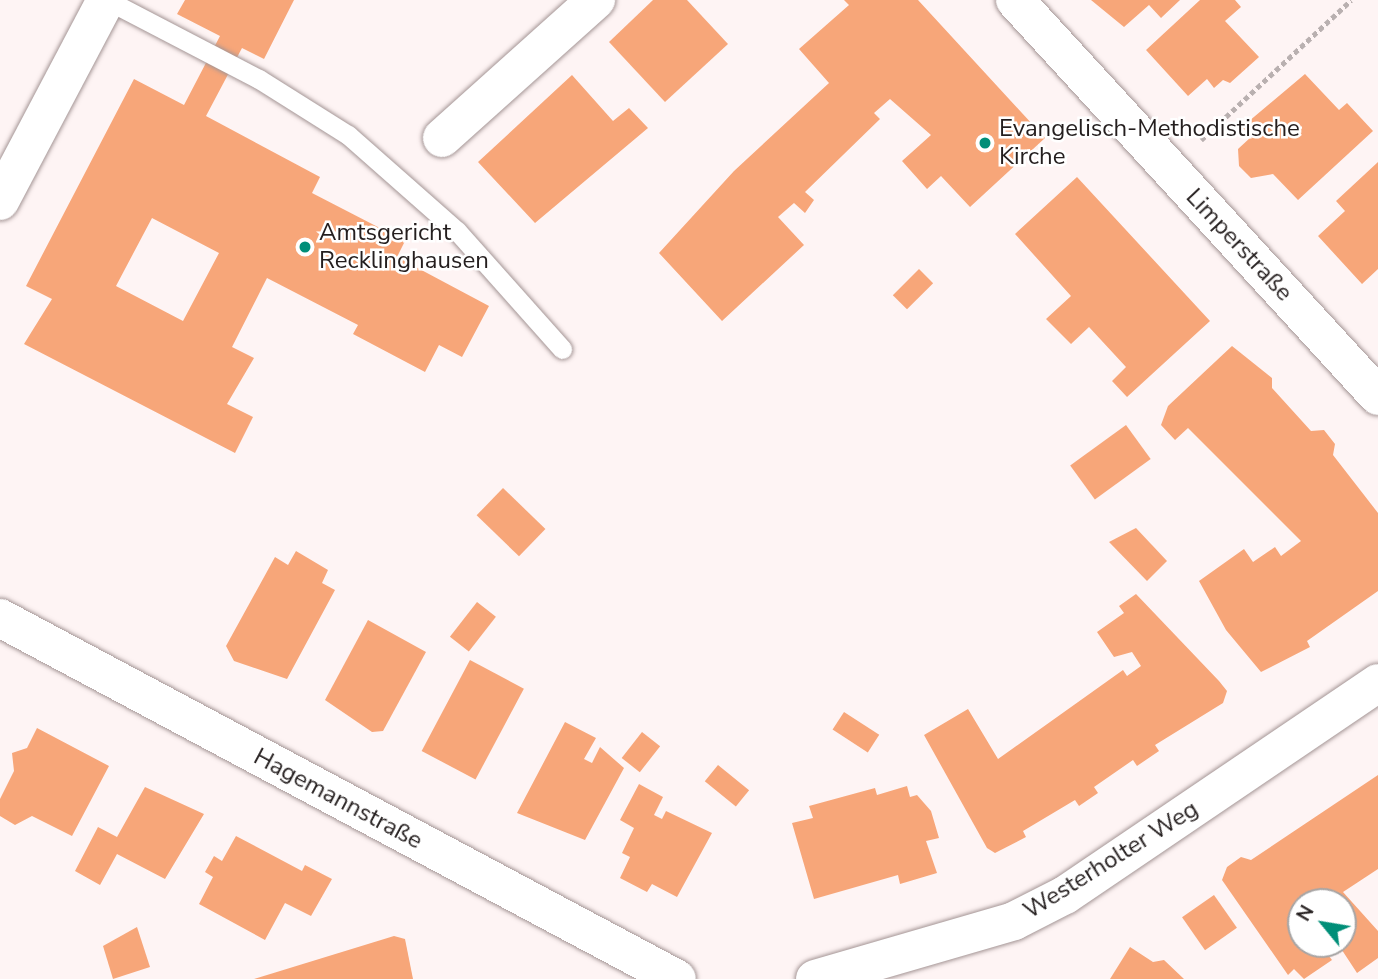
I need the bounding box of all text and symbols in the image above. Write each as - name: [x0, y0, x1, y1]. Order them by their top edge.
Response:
- place label: Evangelisch-Methodistische Kirche: [999, 115, 1300, 171]
- marker: Evangelisch-Methodistische Kirche: [977, 135, 993, 151]
- street label: Limperstraße: [1180, 183, 1298, 307]
- place label: Amtsgericht Recklinghausen: [319, 219, 489, 275]
- marker: Amtsgericht Recklinghausen: [297, 239, 313, 255]
- street label: Hagemannstraße: [249, 742, 427, 856]
- street label: Westerholter Weg: [1018, 795, 1204, 925]
- north arrow: [1287, 888, 1357, 958]
- text: N: [1291, 901, 1320, 926]

